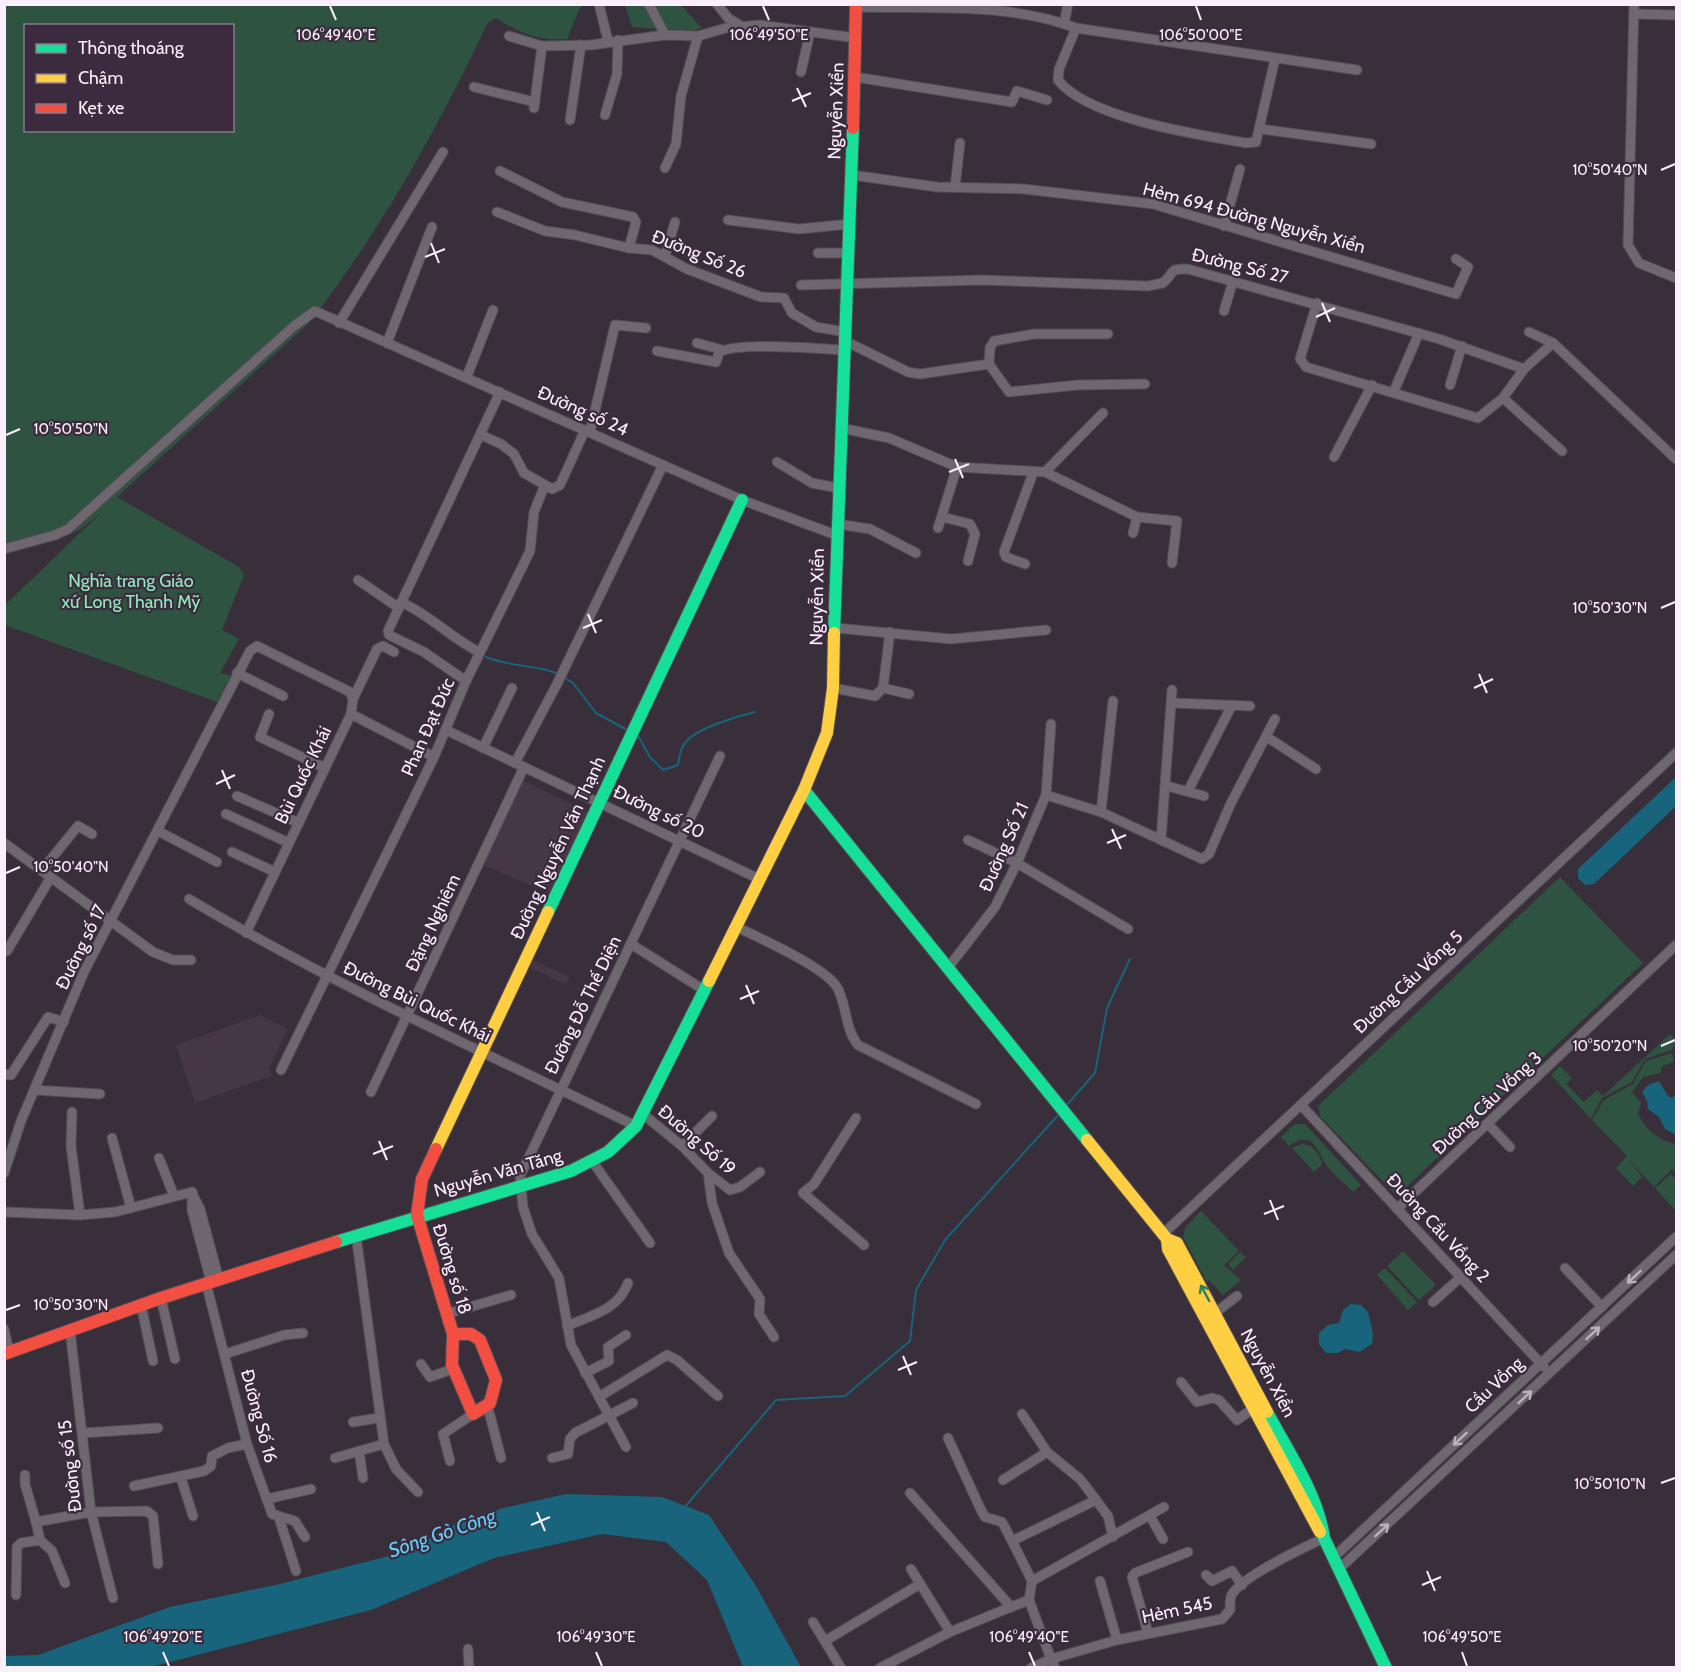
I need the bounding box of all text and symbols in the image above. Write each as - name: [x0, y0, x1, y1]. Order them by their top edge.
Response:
- legend: [24, 24, 234, 132]
- text: 106°49'40"E: [296, 26, 376, 44]
- text: 106°49'50"E: [729, 26, 809, 44]
- text: 106°50'00"E: [1159, 26, 1243, 44]
- text: Thông thoáng: [78, 37, 185, 59]
- street label: Nguyễn Xiển: [823, 62, 849, 160]
- text: Chậm: [78, 67, 123, 89]
- text: Kẹt xe: [78, 97, 124, 119]
- text: 10°50'40"N: [1572, 161, 1648, 179]
- street label: Hẻm 694 Đường Nguyễn Xiển: [1140, 178, 1368, 258]
- street label: Đường Số 26: [649, 225, 749, 283]
- street label: Đường Số 27: [1190, 243, 1290, 289]
- street label: Đường số 24: [534, 381, 632, 441]
- text: 10°50'50"N: [34, 420, 108, 438]
- street label: Nguyễn Xiển: [805, 548, 829, 646]
- park label: Nghĩa trang Giáo xứ Long Thạnh Mỹ: [62, 570, 200, 613]
- text: 10°50'30"N: [1573, 599, 1647, 617]
- street label: Phan Đạt Đức: [397, 675, 459, 779]
- street label: Bùi Quốc Khái: [270, 723, 336, 827]
- street label: Đường Nguyễn Văn Thạnh: [506, 753, 610, 943]
- street label: Đường số 20: [610, 780, 708, 844]
- street label: Đường Số 21: [975, 799, 1033, 895]
- text: 10°50'40"N: [33, 858, 109, 876]
- street label: Đặng Nghiêm: [401, 871, 465, 975]
- street label: Đường số 17: [51, 901, 111, 993]
- street label: Đường Cầu Vồng 5: [1349, 926, 1467, 1038]
- street label: Đường Đỗ Thế Diện: [540, 932, 626, 1078]
- street label: Đường Bùi Quốc Khái: [340, 957, 494, 1047]
- text: 10°50'20"N: [1573, 1037, 1647, 1055]
- street label: Đường Cầu Vồng 3: [1428, 1047, 1546, 1159]
- street label: Đường Số 19: [654, 1100, 740, 1180]
- street label: Nguyễn Văn Tăng: [431, 1144, 566, 1202]
- street label: Đường Cầu Vồng 2: [1382, 1169, 1494, 1287]
- street label: Đường số 18: [428, 1221, 476, 1317]
- one-way arrow: [1626, 1270, 1641, 1284]
- one-way arrow: [1199, 1285, 1210, 1303]
- text: 10°50'30"N: [34, 1296, 108, 1314]
- street label: Nguyễn Xiển: [1235, 1325, 1301, 1421]
- one-way arrow: [1585, 1326, 1600, 1340]
- street label: Cầu Vồng: [1460, 1352, 1529, 1418]
- street label: Đường Số 16: [236, 1367, 282, 1465]
- one-way arrow: [1517, 1390, 1532, 1404]
- street label: Đường số 15: [53, 1419, 87, 1513]
- one-way arrow: [1453, 1432, 1468, 1446]
- text: 10°50'10"N: [1574, 1475, 1646, 1493]
- water label: Sông Gò Công: [385, 1503, 500, 1563]
- one-way arrow: [1374, 1523, 1389, 1537]
- street label: Hẻm 545: [1140, 1592, 1214, 1628]
- text: 106°49'20"E: [124, 1628, 202, 1646]
- text: 106°49'30"E: [556, 1628, 636, 1646]
- text: 106°49'40"E: [989, 1628, 1069, 1646]
- text: 106°49'50"E: [1422, 1628, 1502, 1646]

